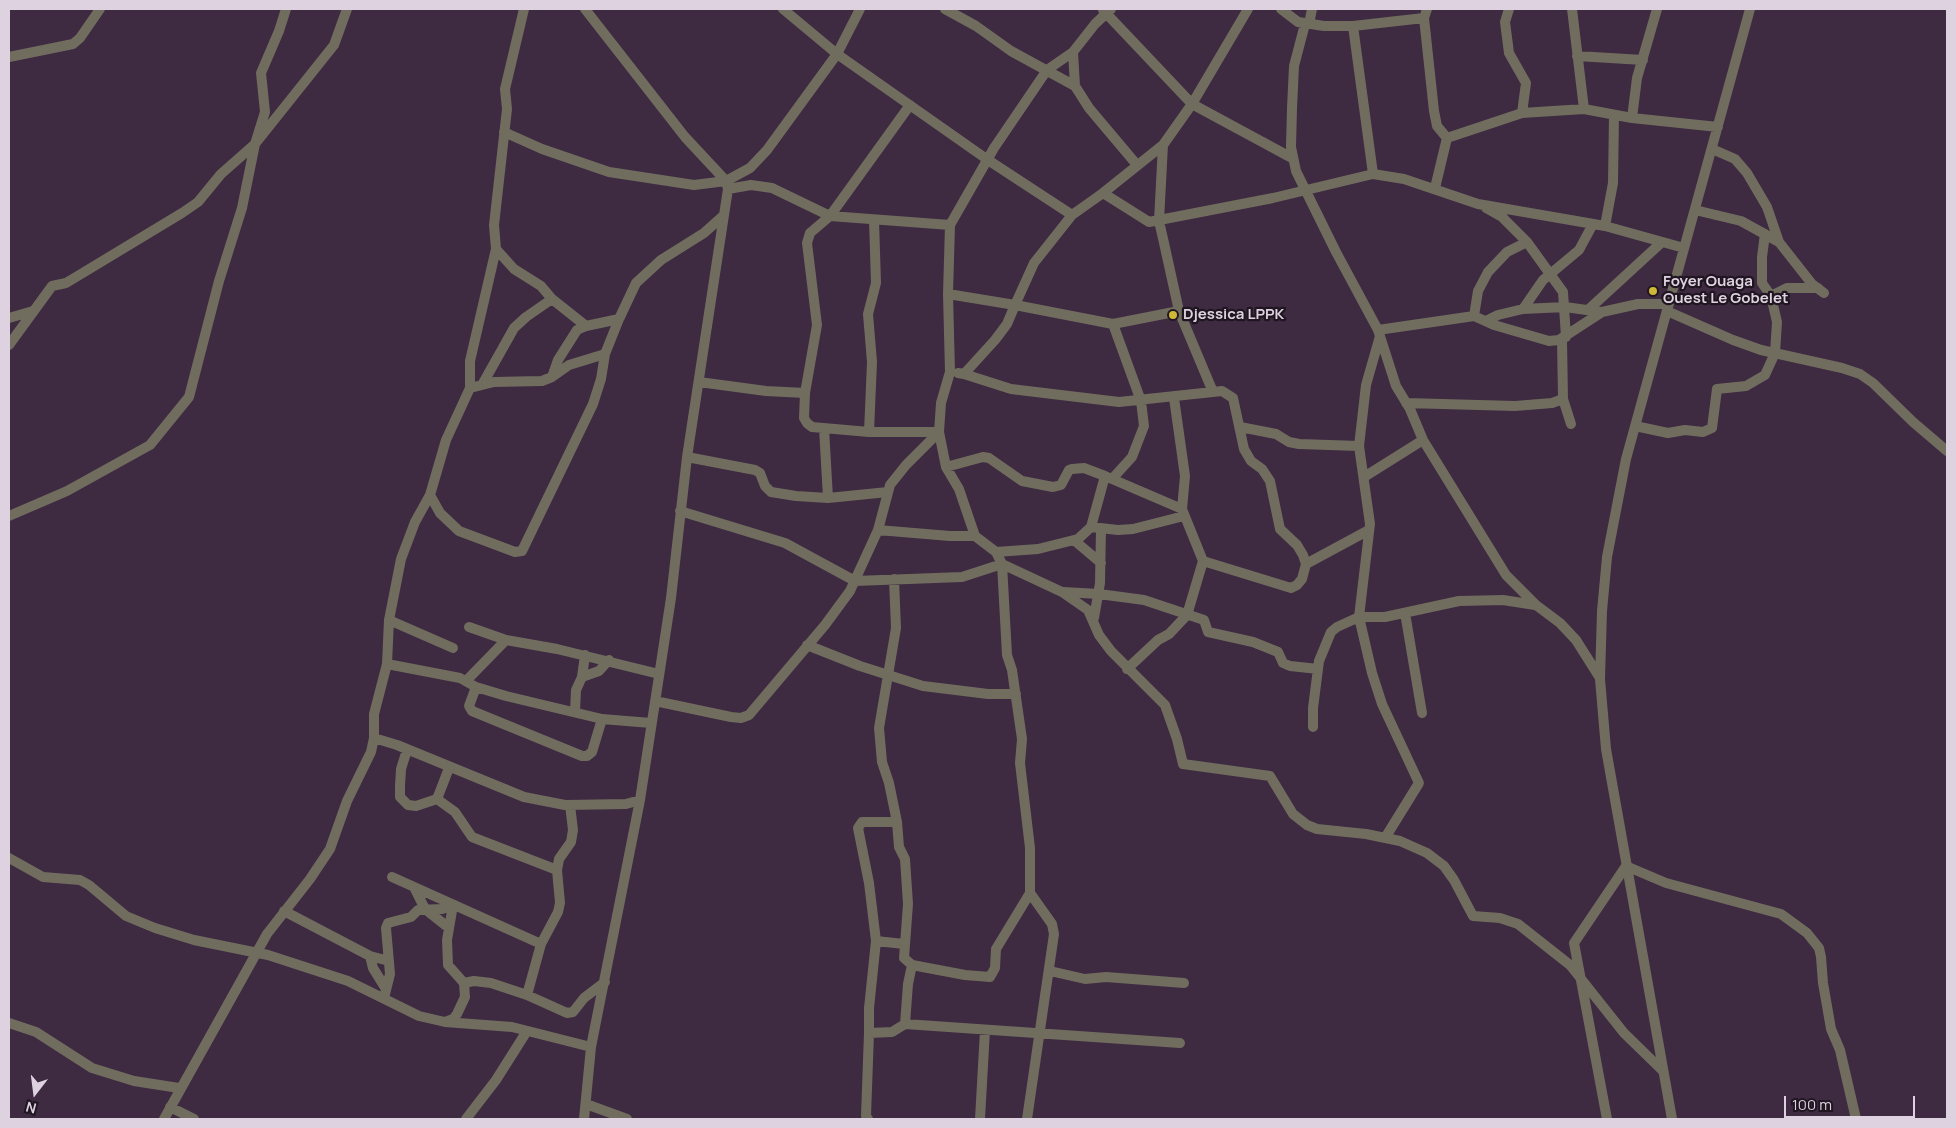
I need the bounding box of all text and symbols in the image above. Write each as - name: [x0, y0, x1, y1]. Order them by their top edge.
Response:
- place label: Foyer Ouaga Ouest Le Gobelet: [1663, 273, 1789, 308]
- marker: Foyer Ouaga Ouest Le Gobelet: [1647, 285, 1659, 297]
- place label: Djessica LPPK: [1183, 306, 1284, 324]
- marker: Djessica LPPK: [1167, 309, 1179, 321]
- north arrow: [10, 1068, 60, 1118]
- scale bar: [1786, 1086, 1917, 1118]
- text: 100 m: [1792, 1094, 1832, 1115]
- text: N: [24, 1097, 38, 1118]

